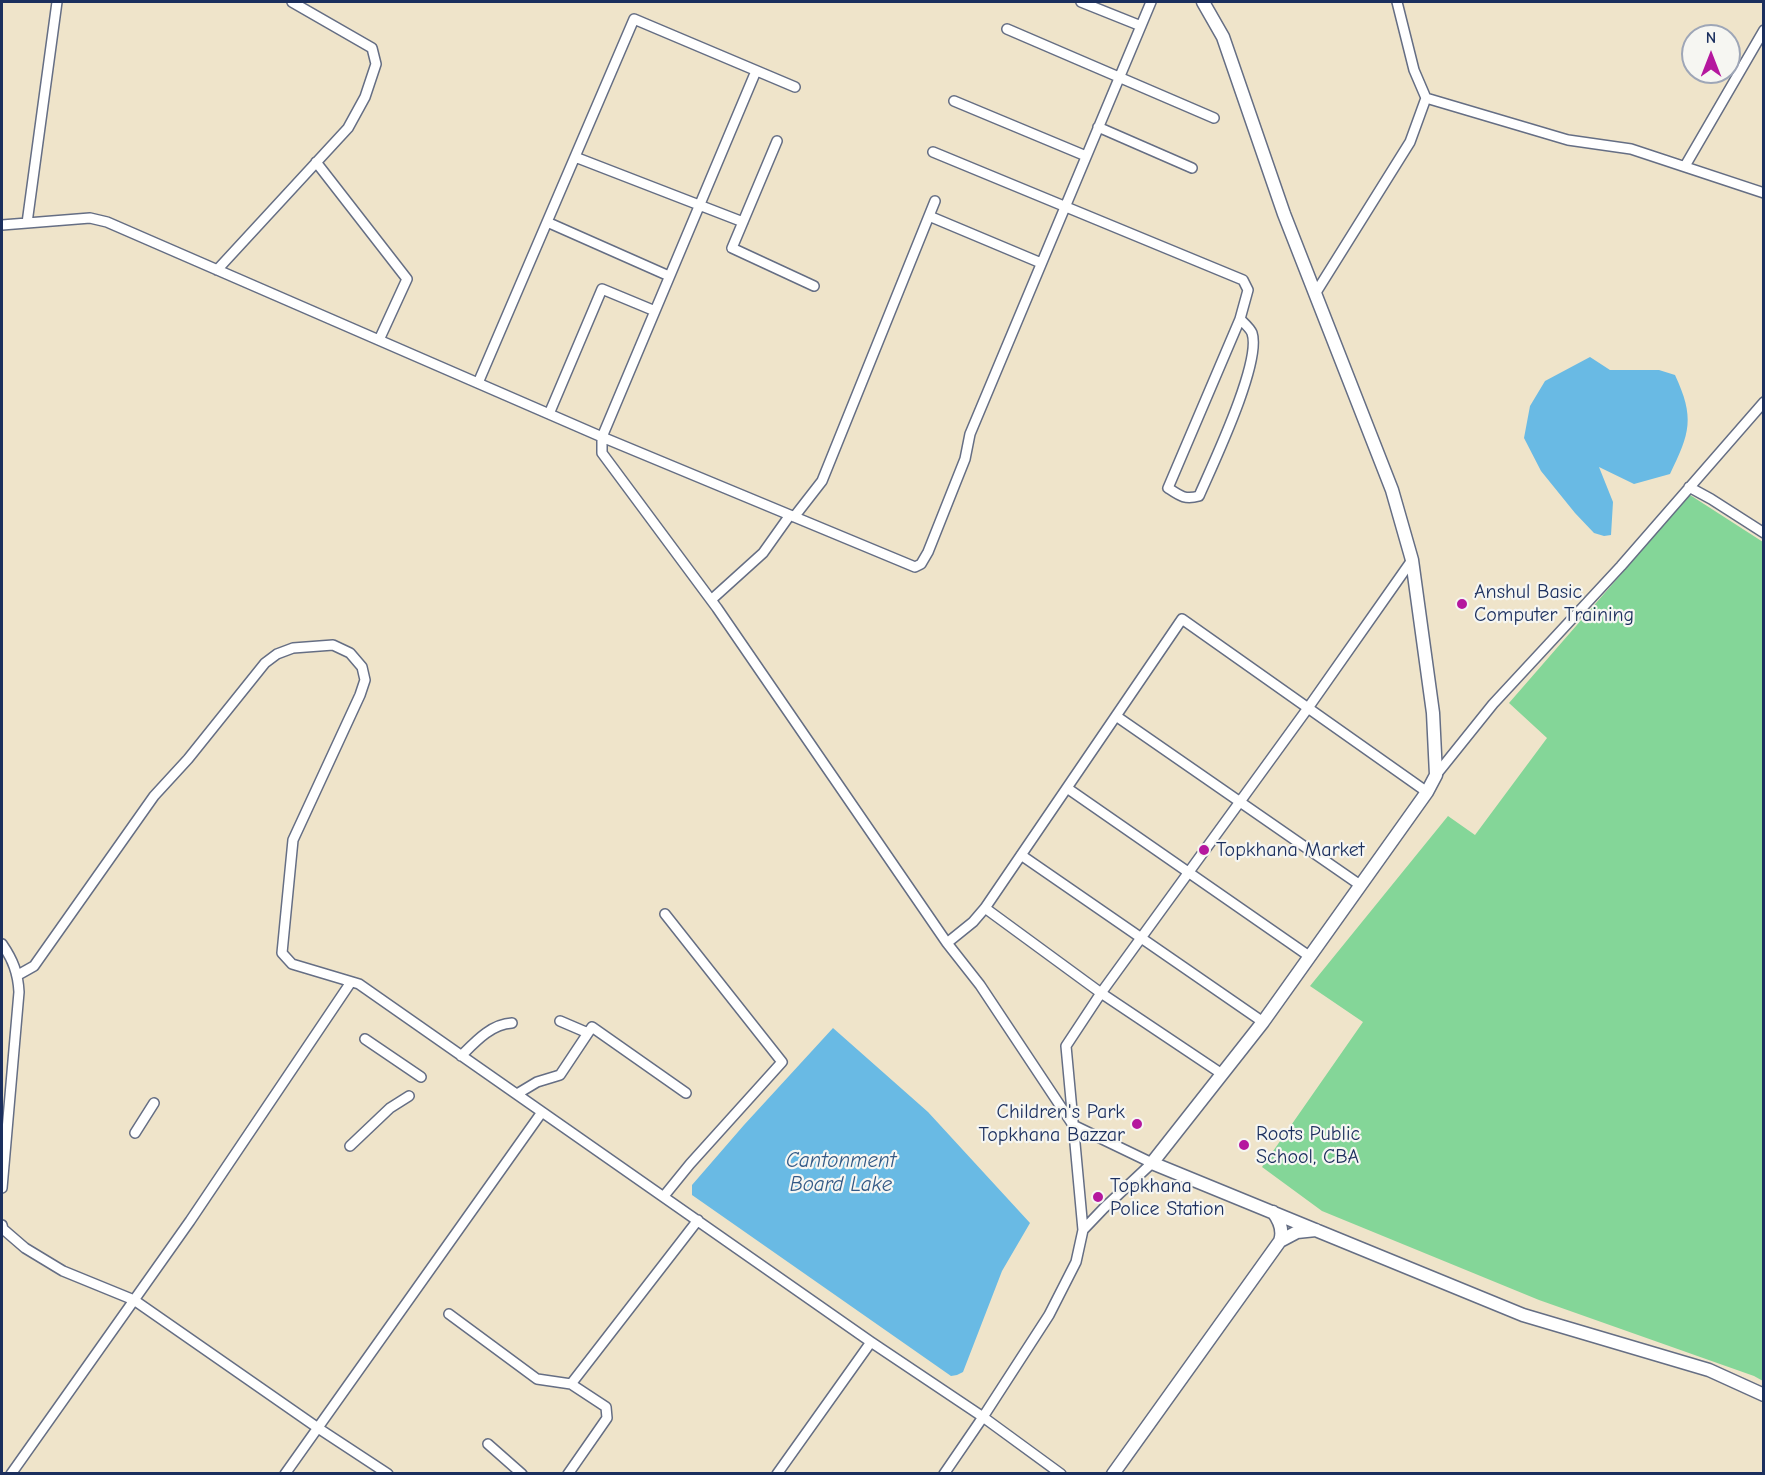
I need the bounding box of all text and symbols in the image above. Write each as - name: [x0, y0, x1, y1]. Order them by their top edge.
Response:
- north arrow: [1681, 24, 1741, 84]
- text: N: [1706, 29, 1716, 47]
- place label: Anshul Basic Computer Training: [1474, 580, 1634, 627]
- marker: Anshul Basic Computer Training: [1455, 597, 1469, 611]
- place label: Topkhana Market: [1216, 838, 1365, 862]
- marker: Topkhana Market: [1197, 843, 1211, 857]
- place label: Children's Park Topkhana Bazzar: [979, 1100, 1125, 1147]
- marker: Children's Park Topkhana Bazzar: [1130, 1117, 1144, 1131]
- place label: Roots Public School, CBA: [1256, 1122, 1360, 1169]
- marker: Roots Public School, CBA: [1237, 1138, 1251, 1152]
- water label: Cantonment Board Lake: [786, 1148, 896, 1198]
- place label: Topkhana Police Station: [1110, 1174, 1225, 1221]
- marker: Topkhana Police Station: [1091, 1190, 1105, 1204]

